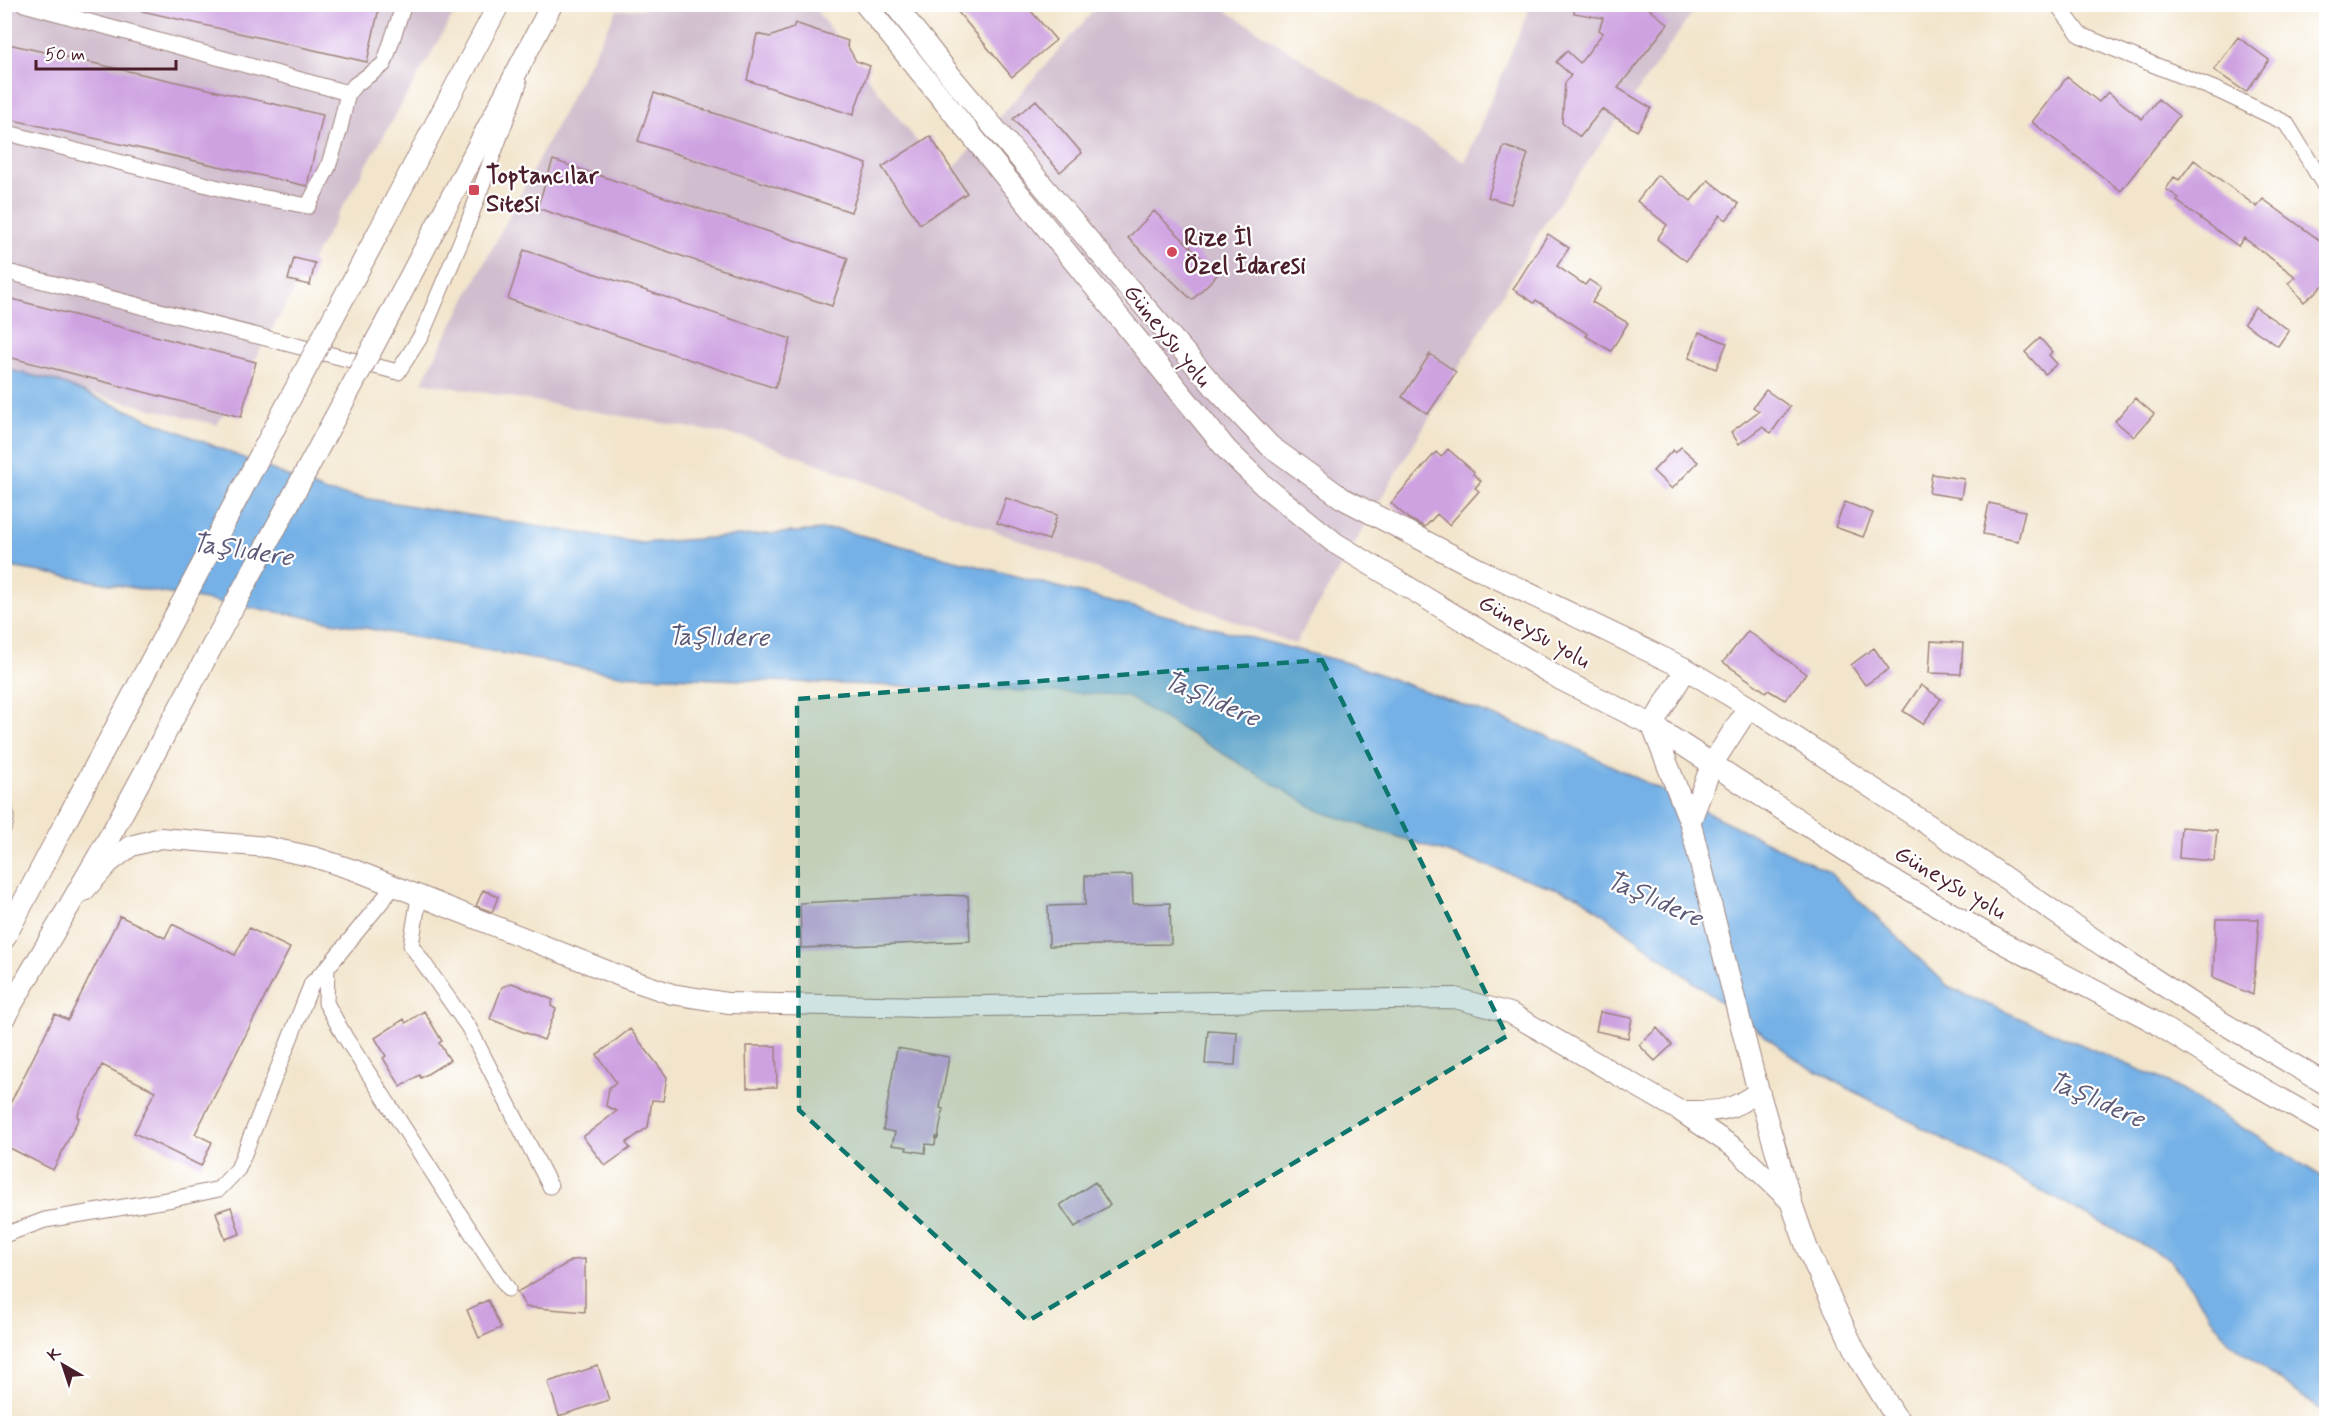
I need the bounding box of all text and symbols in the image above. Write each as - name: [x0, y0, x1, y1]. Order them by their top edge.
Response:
- scale bar: [36, 33, 176, 71]
- text: 50 m: [45, 43, 85, 67]
- place label: Toptancılar Sitesi: [486, 161, 600, 220]
- marker: Toptancılar Sitesi: [467, 183, 481, 197]
- place label: Rize İl Özel İdaresi: [1184, 223, 1306, 282]
- marker: Rize İl Özel İdaresi: [1165, 245, 1179, 259]
- street label: Güneysu yolu: [1116, 278, 1218, 394]
- water label: Taşlıdere: [189, 526, 296, 576]
- street label: Güneysu yolu: [1472, 587, 1596, 677]
- water label: Taşlıdere: [667, 620, 771, 656]
- water label: Taşlıdere: [1157, 664, 1266, 737]
- street label: Güneysu yolu: [1888, 838, 2012, 928]
- water label: Taşlıdere: [1600, 864, 1709, 937]
- water label: Taşlıdere: [2042, 1065, 2151, 1138]
- north arrow: [33, 1335, 93, 1395]
- text: K: [44, 1342, 66, 1366]

